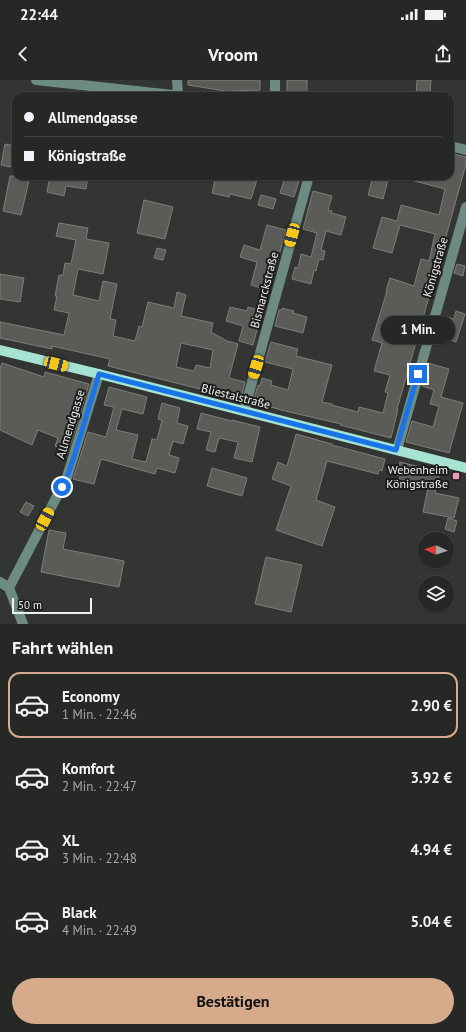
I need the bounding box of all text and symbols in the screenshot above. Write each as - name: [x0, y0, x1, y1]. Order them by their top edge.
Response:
- text: 22:44: [20, 5, 58, 24]
- icon: back: [12, 43, 34, 65]
- text: Vroom: [208, 43, 258, 66]
- icon: share: [432, 43, 454, 65]
- text: Allmendgasse: [48, 108, 138, 127]
- text: Königstraße: [48, 146, 126, 165]
- car: [283, 222, 301, 248]
- street label: Königstraße: [419, 235, 451, 299]
- street label: Bismarckstraße: [247, 250, 281, 330]
- callout: 1 Min.: [381, 316, 455, 344]
- text: 1 Min.: [401, 321, 435, 338]
- car: [247, 354, 265, 380]
- car: [43, 355, 69, 373]
- route end: [409, 365, 427, 383]
- street label: Bliestalstraße: [200, 380, 272, 412]
- street label: Allmendgasse: [52, 388, 88, 460]
- place label: Webenheim Königstraße: [386, 462, 448, 491]
- marker: Webenheim Königstraße: [451, 471, 461, 481]
- route start: [53, 478, 71, 496]
- car: [34, 506, 56, 532]
- north arrow: [418, 532, 454, 568]
- map controls: [418, 532, 454, 612]
- button: layers: [418, 576, 454, 612]
- scale bar: [12, 596, 92, 615]
- text: 50 m: [18, 598, 42, 612]
- text: Fahrt wählen: [12, 636, 113, 659]
- icon: car: [14, 687, 50, 723]
- text: Economy: [62, 687, 120, 706]
- text: 2.90 €: [410, 696, 452, 715]
- text: 1 Min. · 22:46: [62, 706, 137, 723]
- icon: car: [14, 759, 50, 795]
- text: Komfort: [62, 759, 114, 778]
- text: 3.92 €: [410, 768, 452, 787]
- text: 2 Min. · 22:47: [62, 778, 137, 795]
- icon: car: [14, 831, 50, 867]
- text: XL: [62, 831, 79, 850]
- text: 4.94 €: [410, 840, 452, 859]
- text: 3 Min. · 22:48: [62, 850, 137, 867]
- icon: car: [14, 903, 50, 939]
- text: Black: [62, 903, 97, 922]
- text: 5.04 €: [410, 912, 452, 931]
- text: 4 Min. · 22:49: [62, 922, 137, 939]
- button: Bestätigen: [12, 978, 454, 1024]

